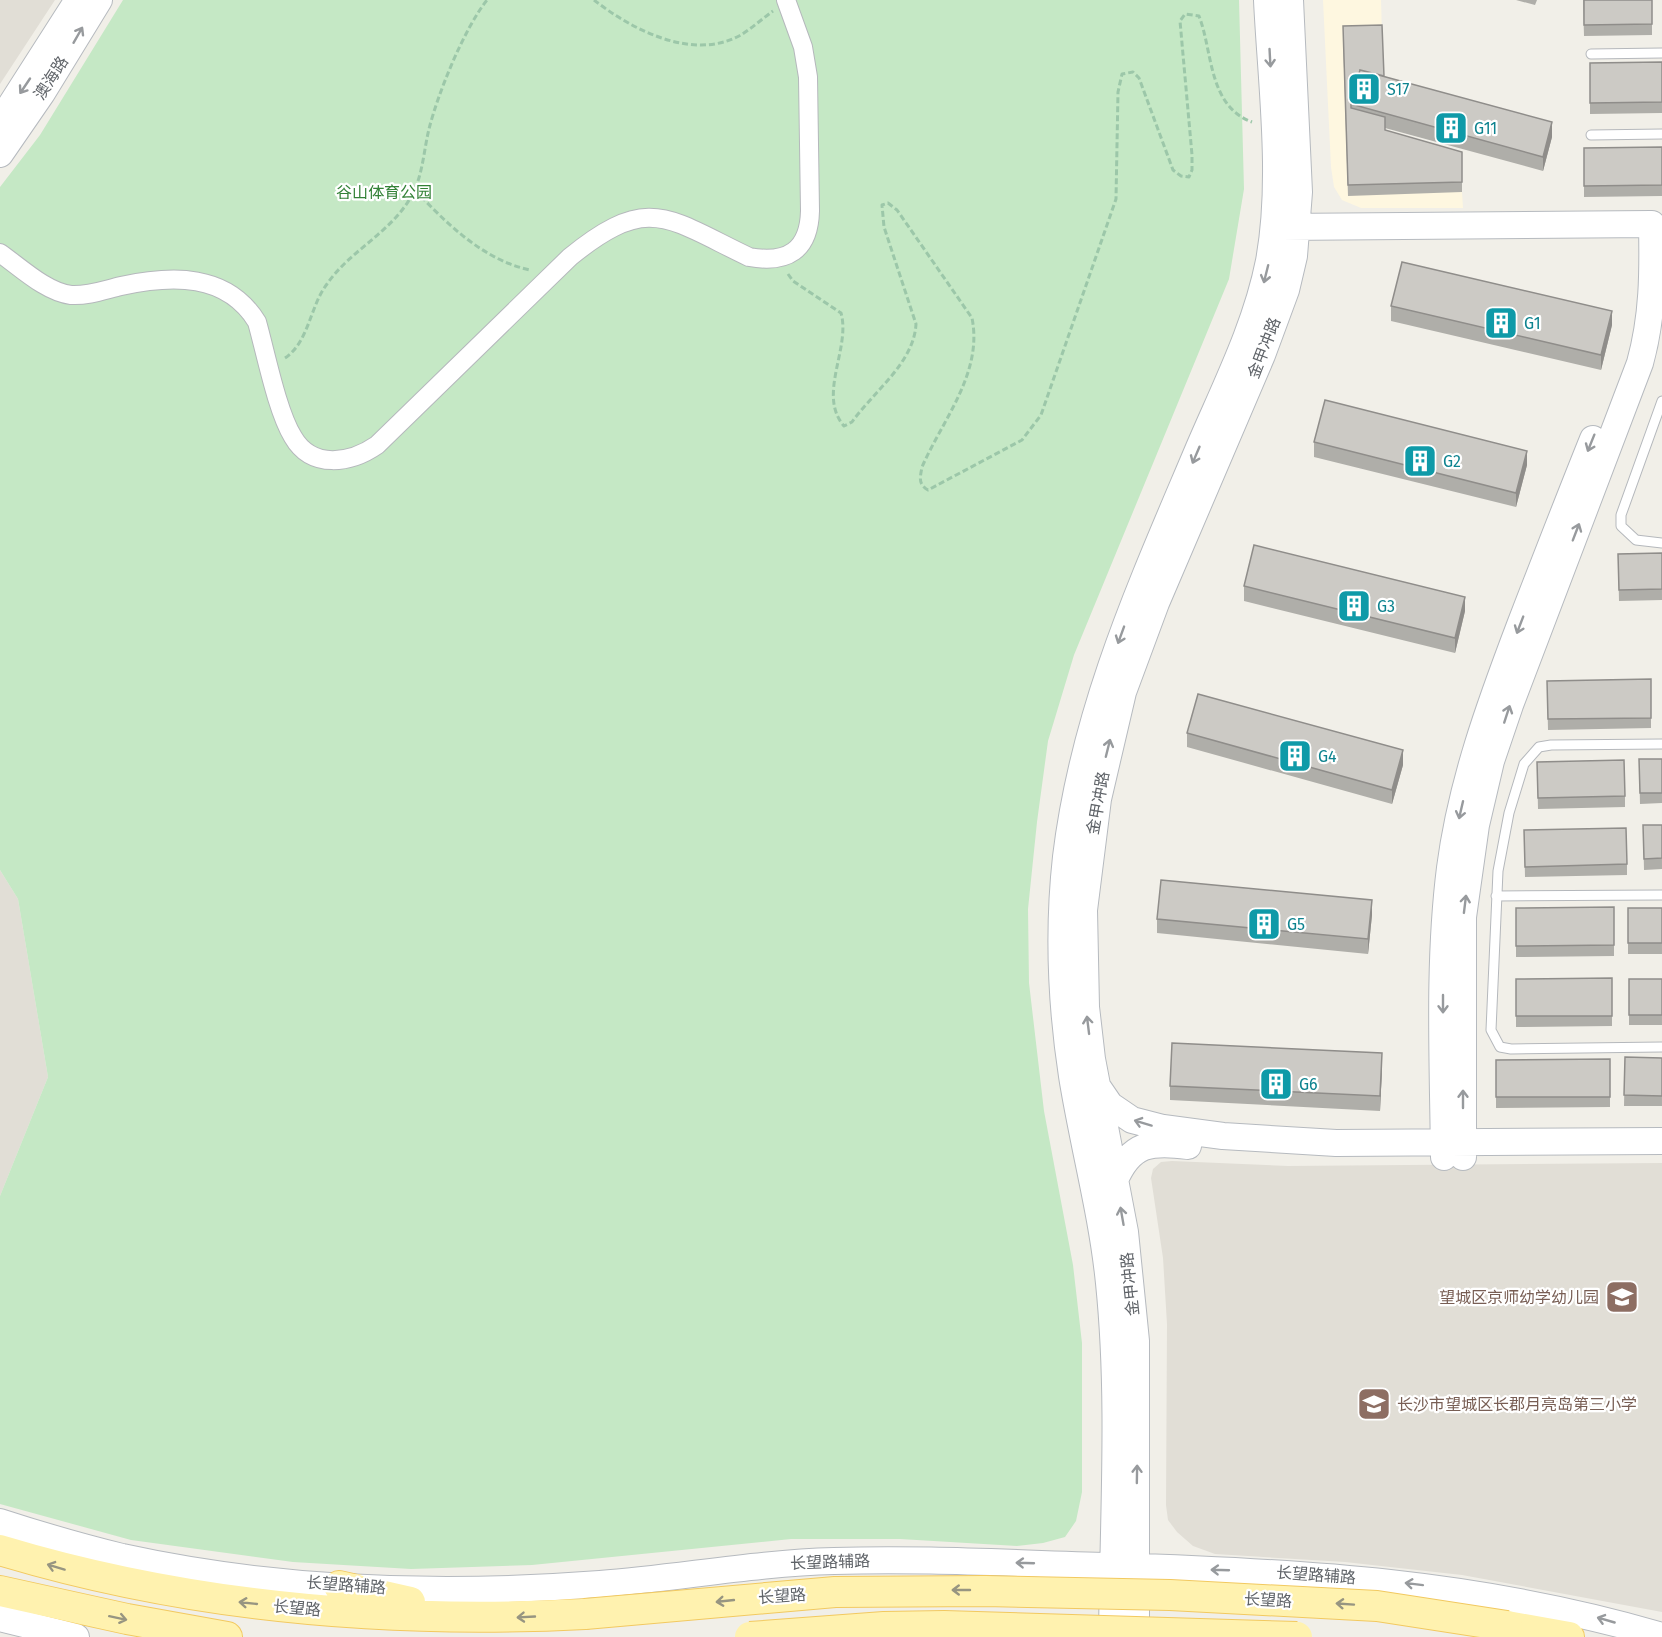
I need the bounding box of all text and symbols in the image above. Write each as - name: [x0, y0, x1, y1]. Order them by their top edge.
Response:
- one-way arrow: [73, 27, 85, 44]
- one-way arrow: [1264, 48, 1276, 68]
- street label: 澳海路: [30, 53, 72, 103]
- building icon: S17: [1346, 71, 1382, 107]
- one-way arrow: [19, 77, 32, 94]
- place label: S17: [1387, 80, 1409, 99]
- building icon: G11: [1433, 110, 1469, 146]
- place label: G11: [1474, 119, 1497, 138]
- park label: 谷山体育公园: [336, 183, 432, 202]
- one-way arrow: [1259, 264, 1271, 283]
- building icon: G1: [1483, 305, 1519, 341]
- place label: G1: [1524, 314, 1541, 333]
- street label: 金甲冲路: [1244, 315, 1284, 381]
- one-way arrow: [1585, 433, 1596, 452]
- building icon: G2: [1402, 443, 1438, 479]
- one-way arrow: [1190, 446, 1201, 464]
- place label: G2: [1443, 452, 1461, 471]
- one-way arrow: [1572, 523, 1583, 542]
- building icon: G3: [1336, 588, 1372, 624]
- place label: G3: [1377, 597, 1395, 616]
- one-way arrow: [1514, 615, 1525, 634]
- one-way arrow: [1114, 625, 1125, 644]
- one-way arrow: [1502, 705, 1513, 724]
- building icon: G4: [1277, 738, 1313, 774]
- one-way arrow: [1103, 739, 1115, 758]
- place label: G4: [1318, 747, 1337, 766]
- street label: 金甲冲路: [1083, 770, 1113, 836]
- one-way arrow: [1455, 800, 1467, 819]
- one-way arrow: [1459, 895, 1470, 914]
- building icon: G5: [1246, 906, 1282, 942]
- place label: G5: [1287, 915, 1305, 934]
- one-way arrow: [1437, 993, 1449, 1013]
- one-way arrow: [1082, 1015, 1093, 1035]
- building icon: G6: [1258, 1066, 1294, 1102]
- place label: G6: [1299, 1075, 1318, 1094]
- one-way arrow: [1457, 1089, 1469, 1109]
- one-way arrow: [1134, 1117, 1153, 1128]
- one-way arrow: [1116, 1207, 1127, 1227]
- street label: 金甲冲路: [1117, 1251, 1143, 1317]
- school or university icon: 望城区京师幼学幼儿园: [1604, 1279, 1640, 1315]
- place label: 望城区京师幼学幼儿园: [1439, 1288, 1599, 1307]
- school or university icon: 长沙市望城区长郡月亮岛第三小学: [1356, 1386, 1392, 1422]
- place label: 长沙市望城区长郡月亮岛第三小学: [1397, 1395, 1637, 1414]
- one-way arrow: [1131, 1464, 1143, 1484]
- street label: 长望路辅路: [790, 1551, 870, 1573]
- one-way arrow: [1015, 1558, 1035, 1569]
- one-way arrow: [47, 1561, 66, 1572]
- street label: 长望路辅路: [1275, 1563, 1357, 1587]
- one-way arrow: [1210, 1565, 1230, 1576]
- street label: 长望路辅路: [305, 1573, 387, 1597]
- one-way arrow: [1405, 1579, 1425, 1590]
- one-way arrow: [952, 1584, 972, 1596]
- street label: 长望路: [757, 1585, 807, 1607]
- street label: 长望路: [1244, 1589, 1292, 1611]
- street label: 长望路: [272, 1596, 322, 1620]
- one-way arrow: [715, 1596, 735, 1607]
- one-way arrow: [238, 1597, 258, 1608]
- one-way arrow: [1335, 1598, 1355, 1609]
- one-way arrow: [109, 1612, 128, 1624]
- one-way arrow: [517, 1612, 537, 1623]
- one-way arrow: [1597, 1614, 1616, 1625]

